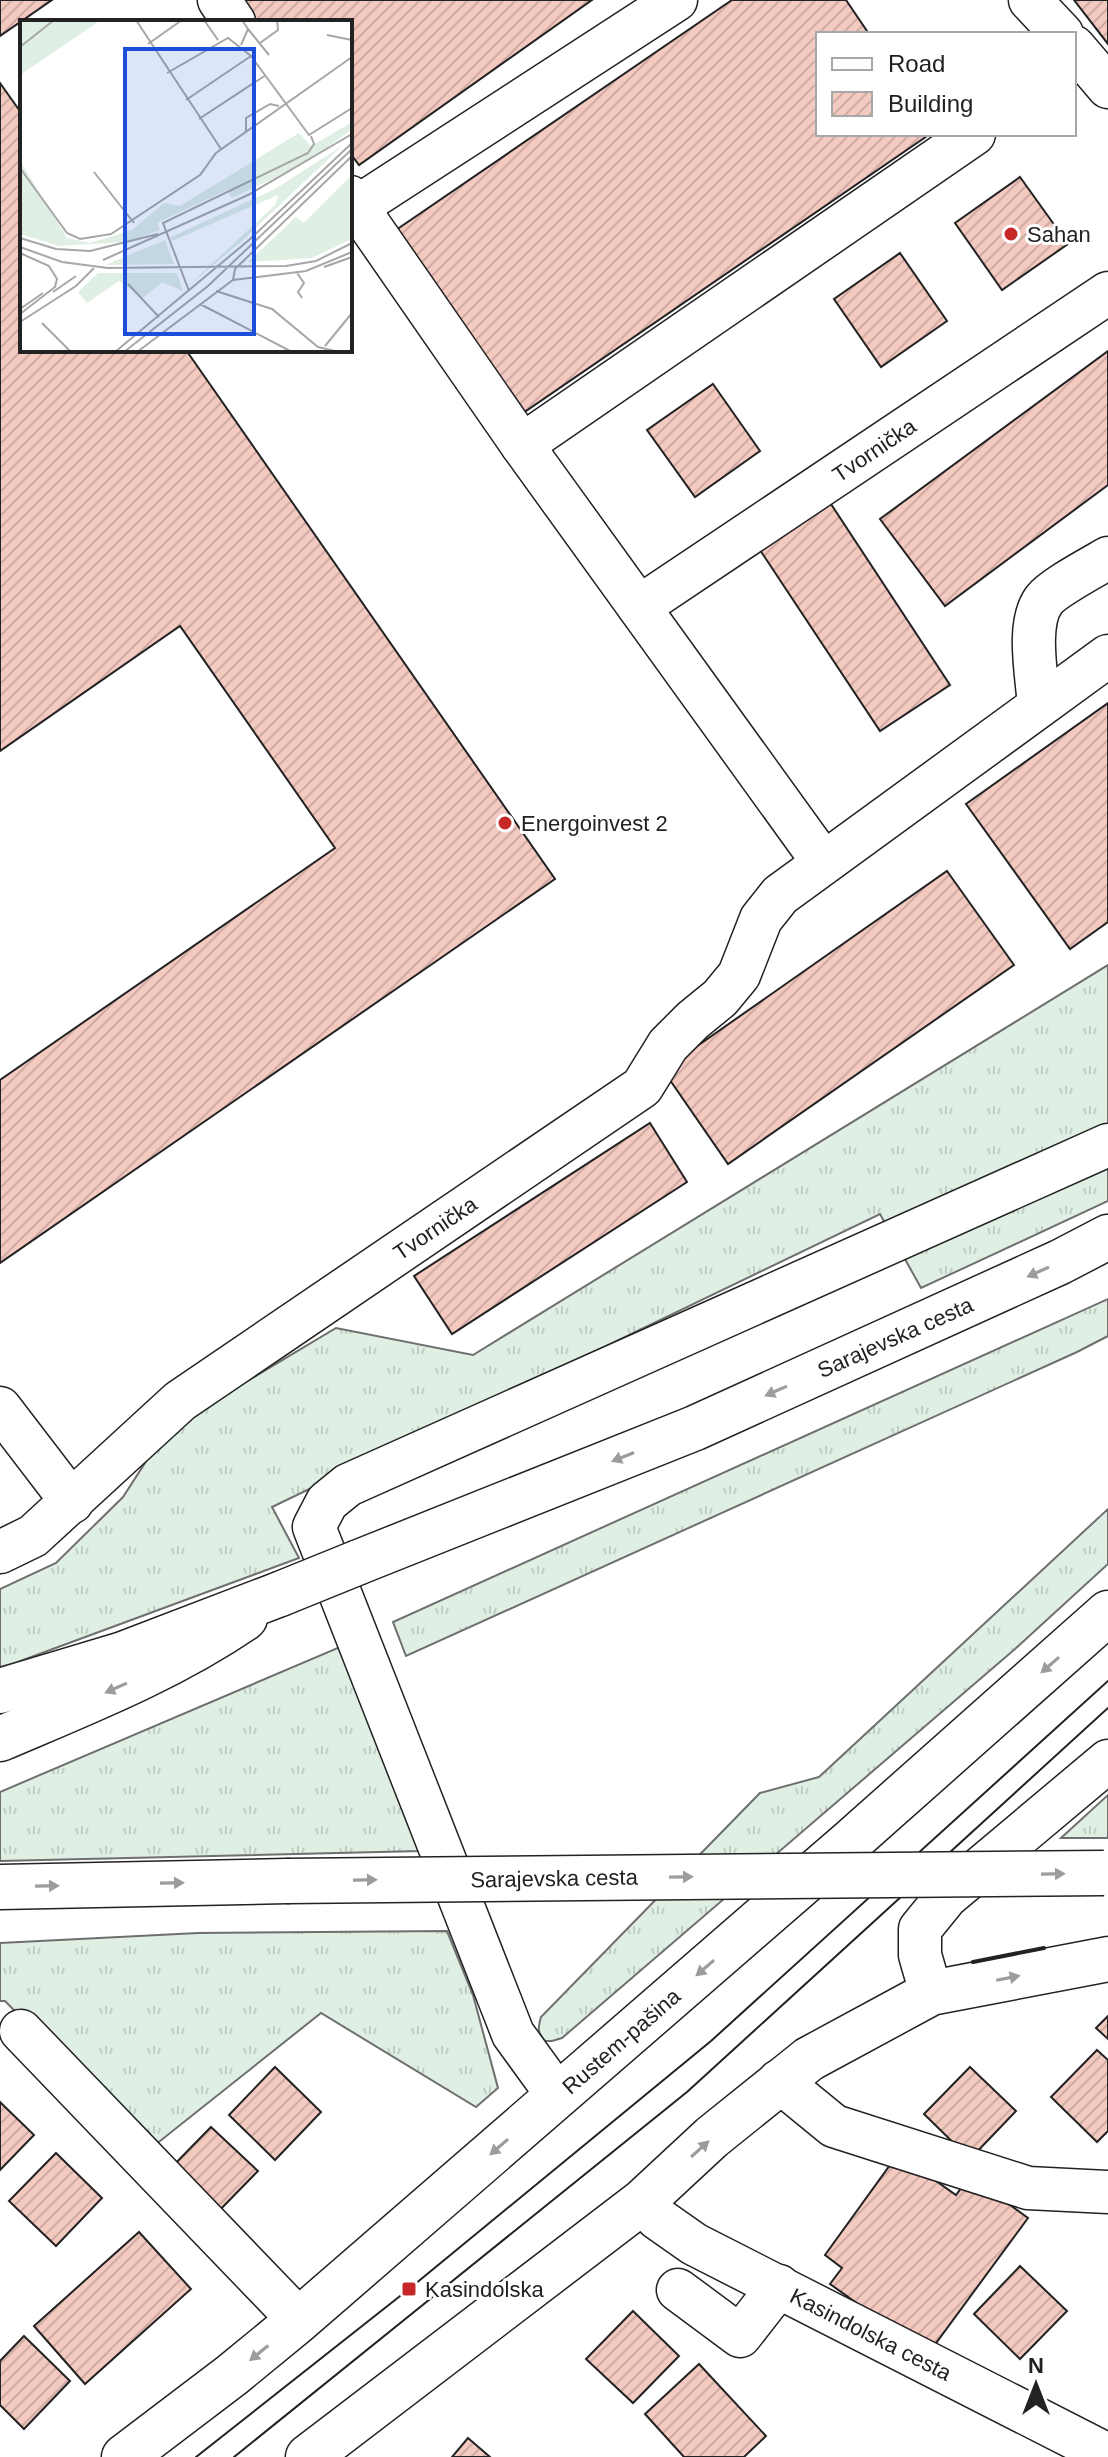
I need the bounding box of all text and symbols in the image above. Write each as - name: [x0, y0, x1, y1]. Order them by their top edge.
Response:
- inset map: [20, 20, 352, 352]
- legend: [816, 32, 1076, 136]
- text: Road: [888, 50, 945, 77]
- text: Building: [888, 90, 973, 117]
- place label: Sahan: [1027, 222, 1091, 247]
- marker: Sahan: [1002, 225, 1020, 243]
- street label: Tvornička: [828, 413, 921, 487]
- place label: Energoinvest 2: [521, 811, 668, 836]
- marker: Energoinvest 2: [496, 814, 514, 832]
- street label: Tvornička: [389, 1191, 482, 1265]
- one-way arrow: [1027, 1265, 1050, 1279]
- street label: Sarajevska cesta: [814, 1292, 978, 1383]
- one-way arrow: [764, 1384, 788, 1398]
- one-way arrow: [611, 1451, 635, 1464]
- one-way arrow: [1041, 1656, 1061, 1673]
- one-way arrow: [104, 1682, 127, 1695]
- street label: Sarajevska cesta: [470, 1865, 639, 1892]
- one-way arrow: [1041, 1868, 1066, 1880]
- one-way arrow: [669, 1871, 694, 1883]
- one-way arrow: [353, 1874, 378, 1886]
- one-way arrow: [160, 1877, 185, 1889]
- one-way arrow: [35, 1879, 60, 1892]
- one-way arrow: [696, 1958, 715, 1976]
- one-way arrow: [995, 1971, 1020, 1983]
- street label: Rustem-pašina: [557, 1983, 686, 2099]
- one-way arrow: [489, 2138, 509, 2155]
- one-way arrow: [690, 2140, 709, 2158]
- place label: Kasindolska: [425, 2277, 544, 2302]
- marker: Kasindolska: [400, 2280, 418, 2298]
- street label: Kasindolska cesta: [786, 2283, 956, 2386]
- one-way arrow: [249, 2344, 269, 2361]
- north arrow: [996, 2345, 1076, 2425]
- text: N: [1028, 2353, 1044, 2378]

